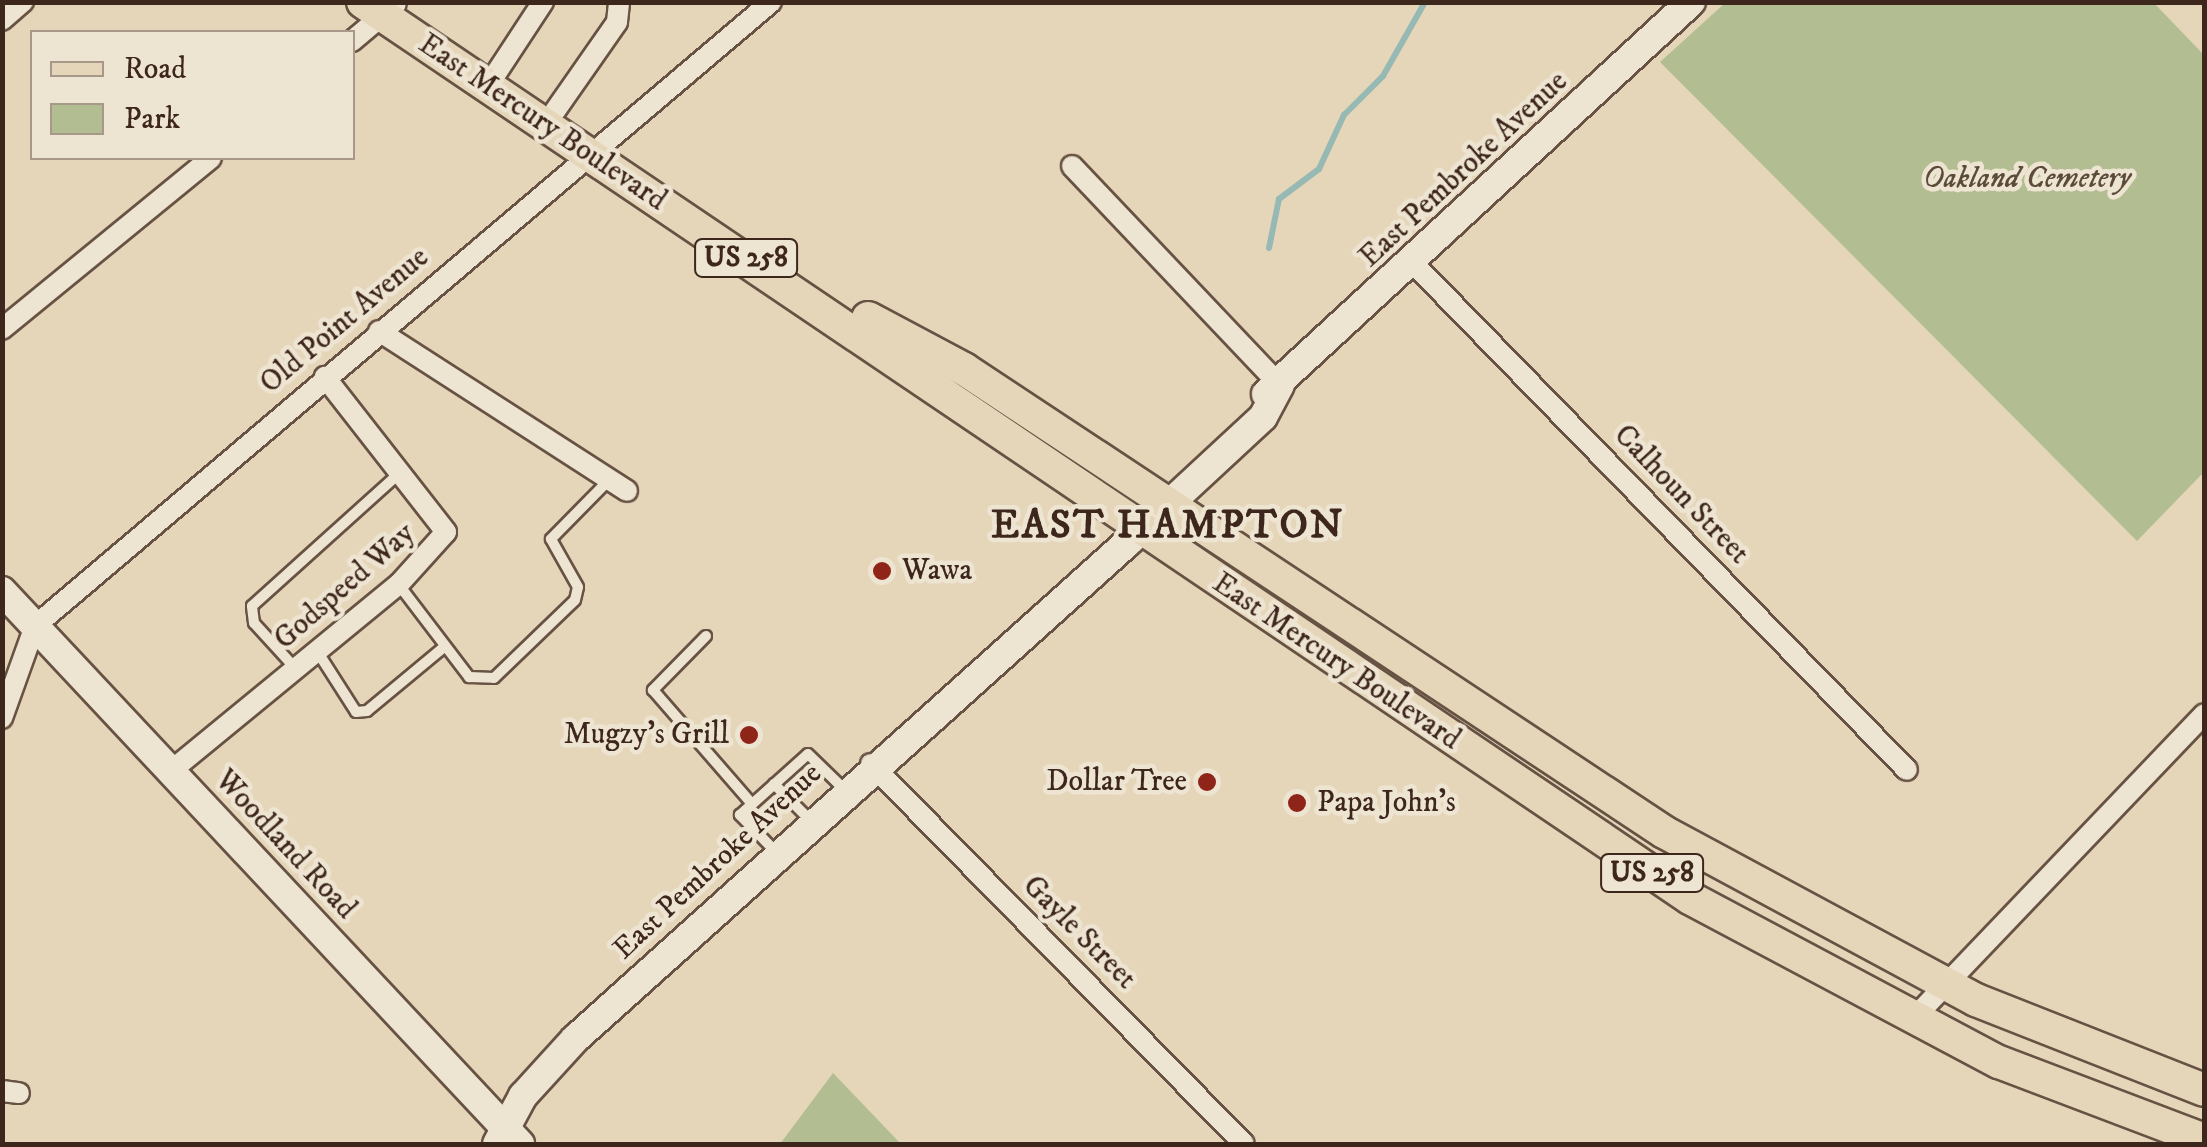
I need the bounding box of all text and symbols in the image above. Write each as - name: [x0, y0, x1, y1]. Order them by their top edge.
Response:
- street label: East Mercury Boulevard: [411, 27, 673, 219]
- legend: [30, 30, 355, 160]
- text: Road: [124, 51, 186, 88]
- street label: East Pembroke Avenue: [1352, 64, 1576, 276]
- text: Park: [124, 101, 180, 138]
- park label: Oakland Cemetery: [1923, 161, 2131, 197]
- road number: US 258: [694, 235, 798, 281]
- street label: Old Point Avenue: [254, 240, 436, 402]
- street label: Calhoun Street: [1606, 418, 1756, 572]
- district label: EAST HAMPTON: [991, 502, 1345, 550]
- street label: Godspeed Way: [267, 516, 423, 658]
- place label: Wawa: [902, 553, 972, 589]
- marker: Wawa: [871, 560, 893, 582]
- street label: East Mercury Boulevard: [1205, 566, 1467, 758]
- place label: Mugzy's Grill: [564, 717, 729, 753]
- marker: Mugzy's Grill: [738, 724, 760, 746]
- street label: East Pembroke Avenue: [606, 756, 830, 968]
- street label: Woodland Road: [207, 763, 363, 927]
- place label: Dollar Tree: [1046, 764, 1187, 800]
- marker: Dollar Tree: [1196, 771, 1218, 793]
- place label: Papa John's: [1317, 785, 1456, 821]
- marker: Papa John's: [1286, 792, 1308, 814]
- road number: US 258: [1600, 850, 1704, 896]
- street label: Gayle Street: [1015, 869, 1143, 997]

